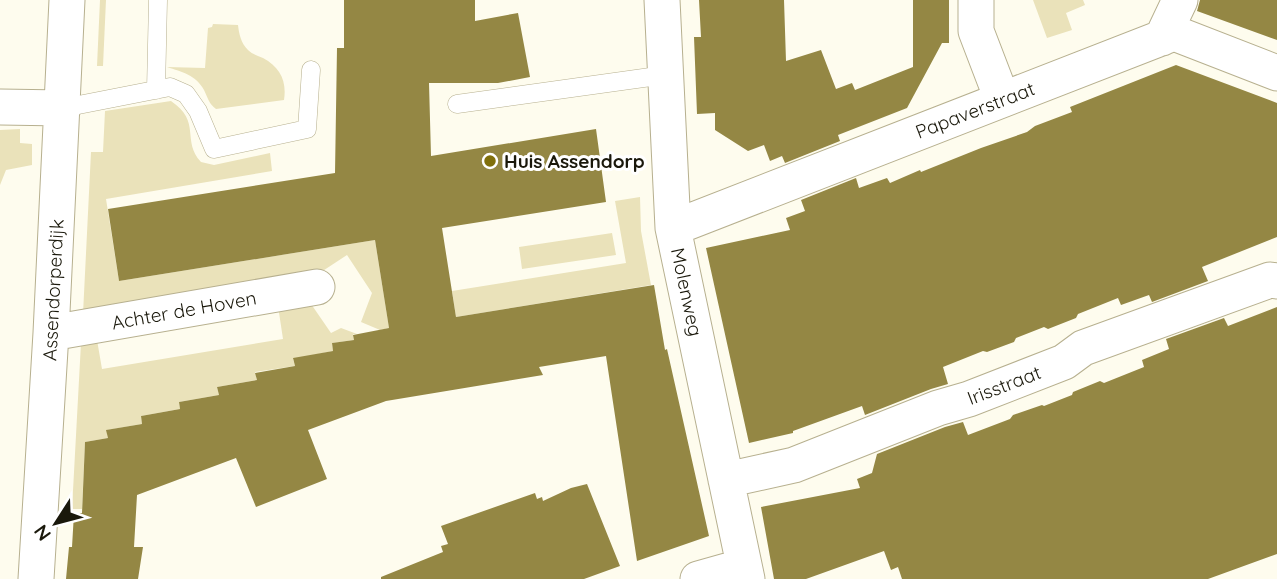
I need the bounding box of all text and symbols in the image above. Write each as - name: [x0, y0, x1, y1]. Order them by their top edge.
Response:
- street label: Papaverstraat: [912, 76, 1038, 144]
- place label: Huis Assendorp: [504, 149, 645, 173]
- marker: Huis Assendorp: [482, 153, 498, 169]
- street label: Assendorperdijk: [37, 218, 69, 362]
- street label: Molenweg: [666, 246, 708, 338]
- street label: Achter de Hoven: [110, 285, 258, 335]
- street label: Irisstraat: [964, 360, 1044, 410]
- north arrow: [21, 488, 91, 558]
- text: N: [28, 520, 56, 546]

